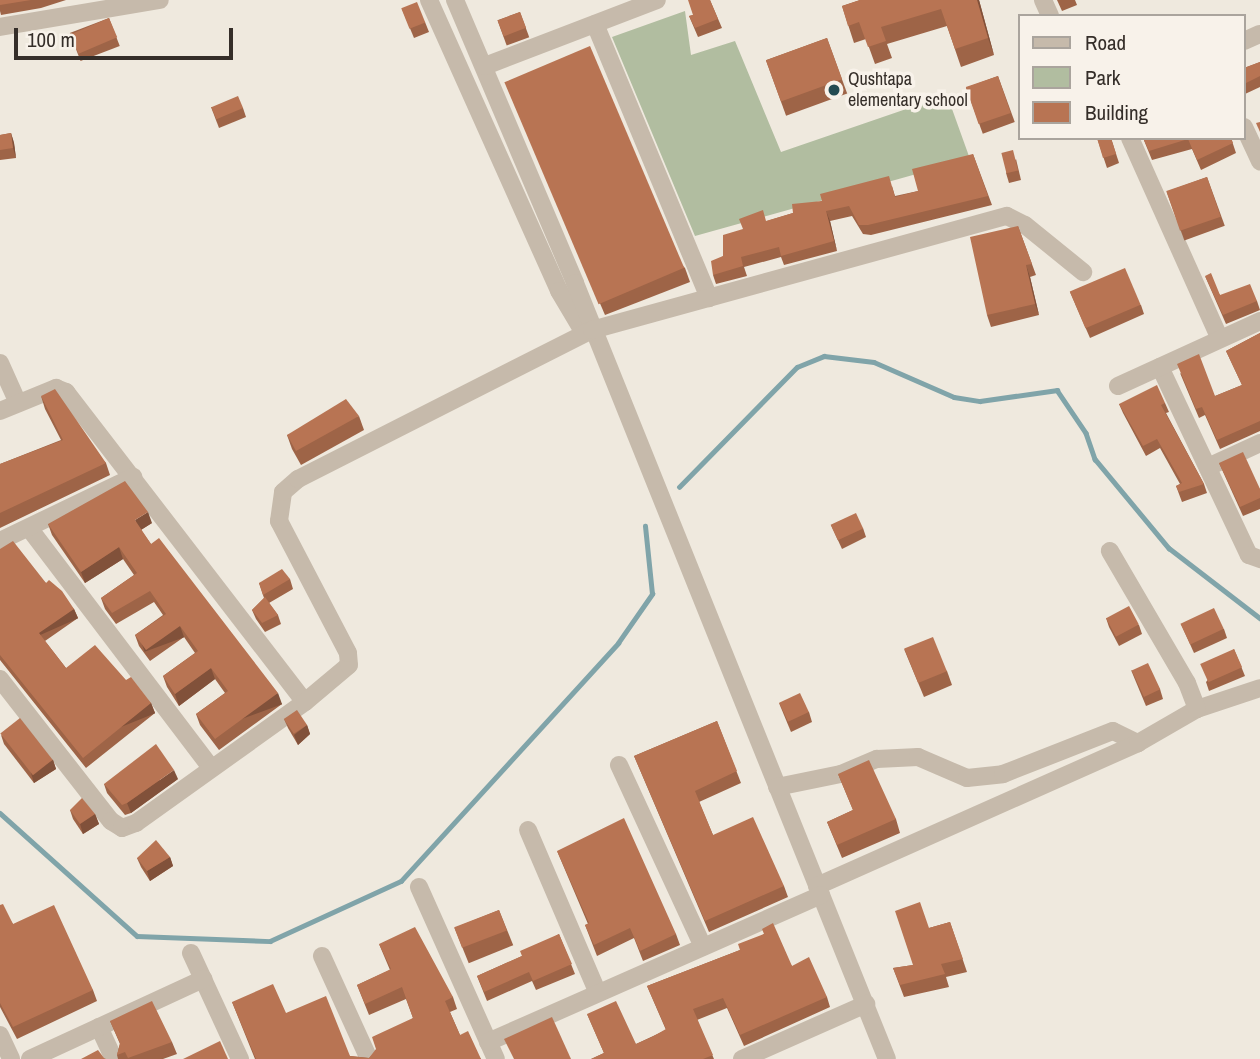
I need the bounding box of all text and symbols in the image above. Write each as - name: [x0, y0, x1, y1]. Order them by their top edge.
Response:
- scale bar: [18, 14, 236, 58]
- legend: [1018, 14, 1246, 140]
- text: 100 m: [27, 25, 75, 54]
- text: Road: [1085, 28, 1126, 57]
- text: Park: [1085, 63, 1120, 92]
- place label: Qushtapa elementary school: [848, 69, 968, 112]
- marker: Qushtapa elementary school: [826, 82, 842, 98]
- text: Building: [1085, 98, 1148, 127]

